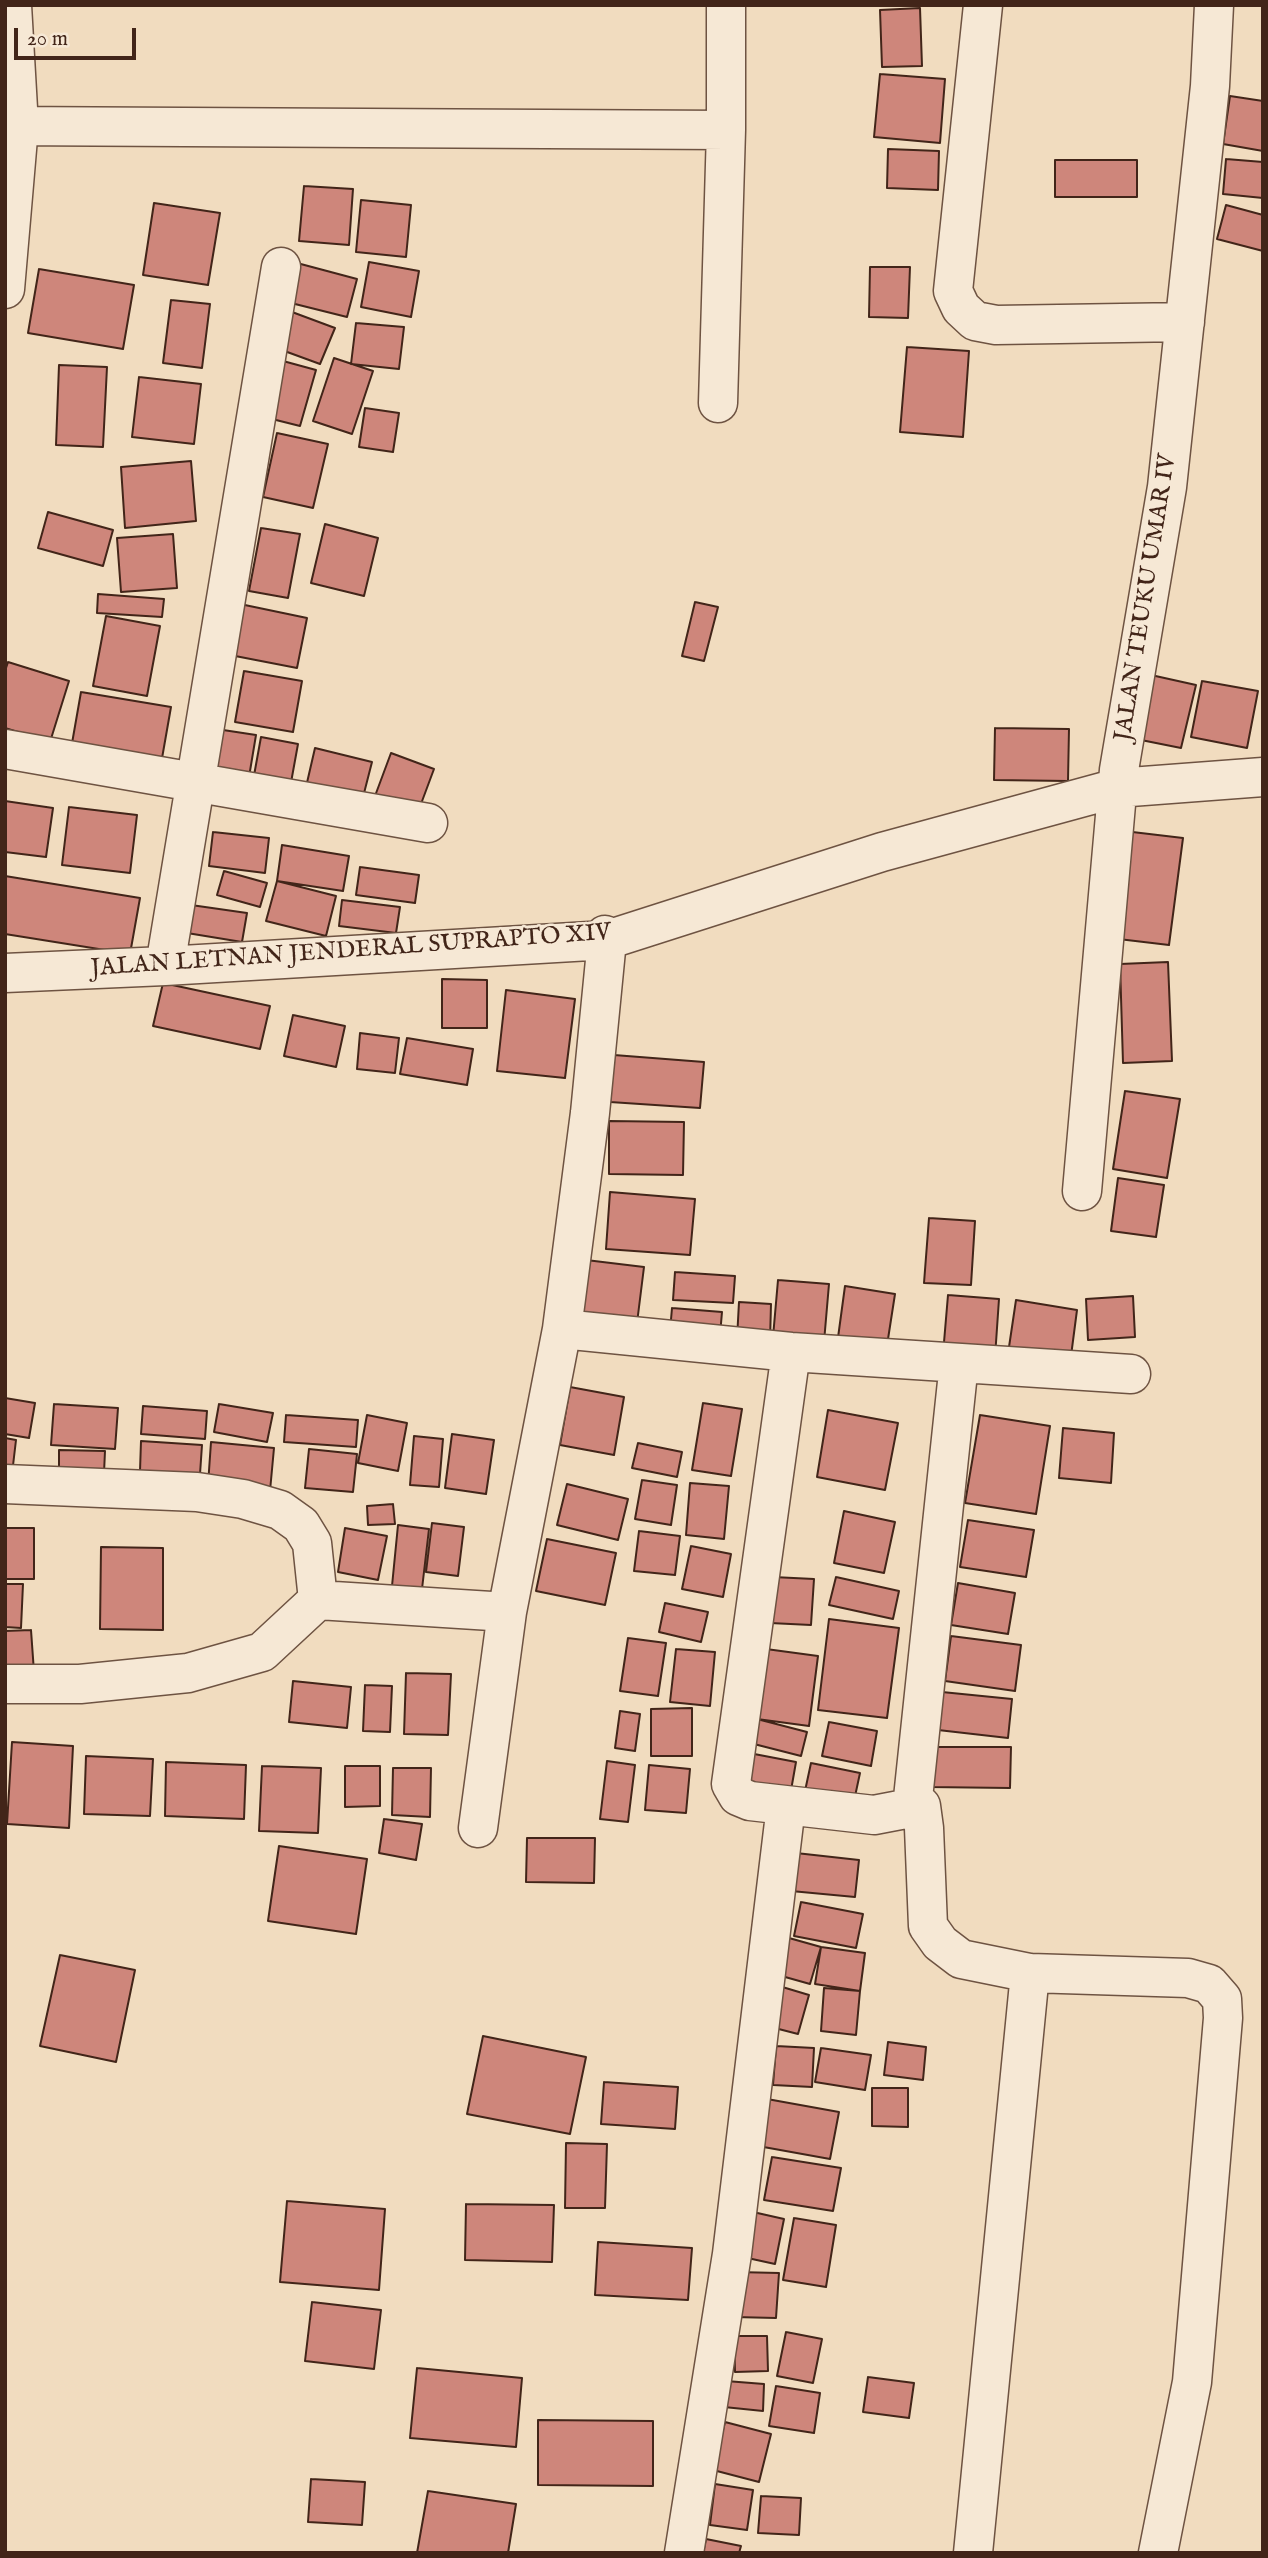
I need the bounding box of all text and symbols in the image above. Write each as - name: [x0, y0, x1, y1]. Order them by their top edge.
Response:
- scale bar: [18, 14, 140, 58]
- text: 20 m: [27, 26, 68, 53]
- street label: JALAN TEUKU UMAR IV: [1110, 453, 1184, 743]
- street label: JALAN LETNAN JENDERAL SUPRAPTO XIV: [90, 919, 612, 985]

